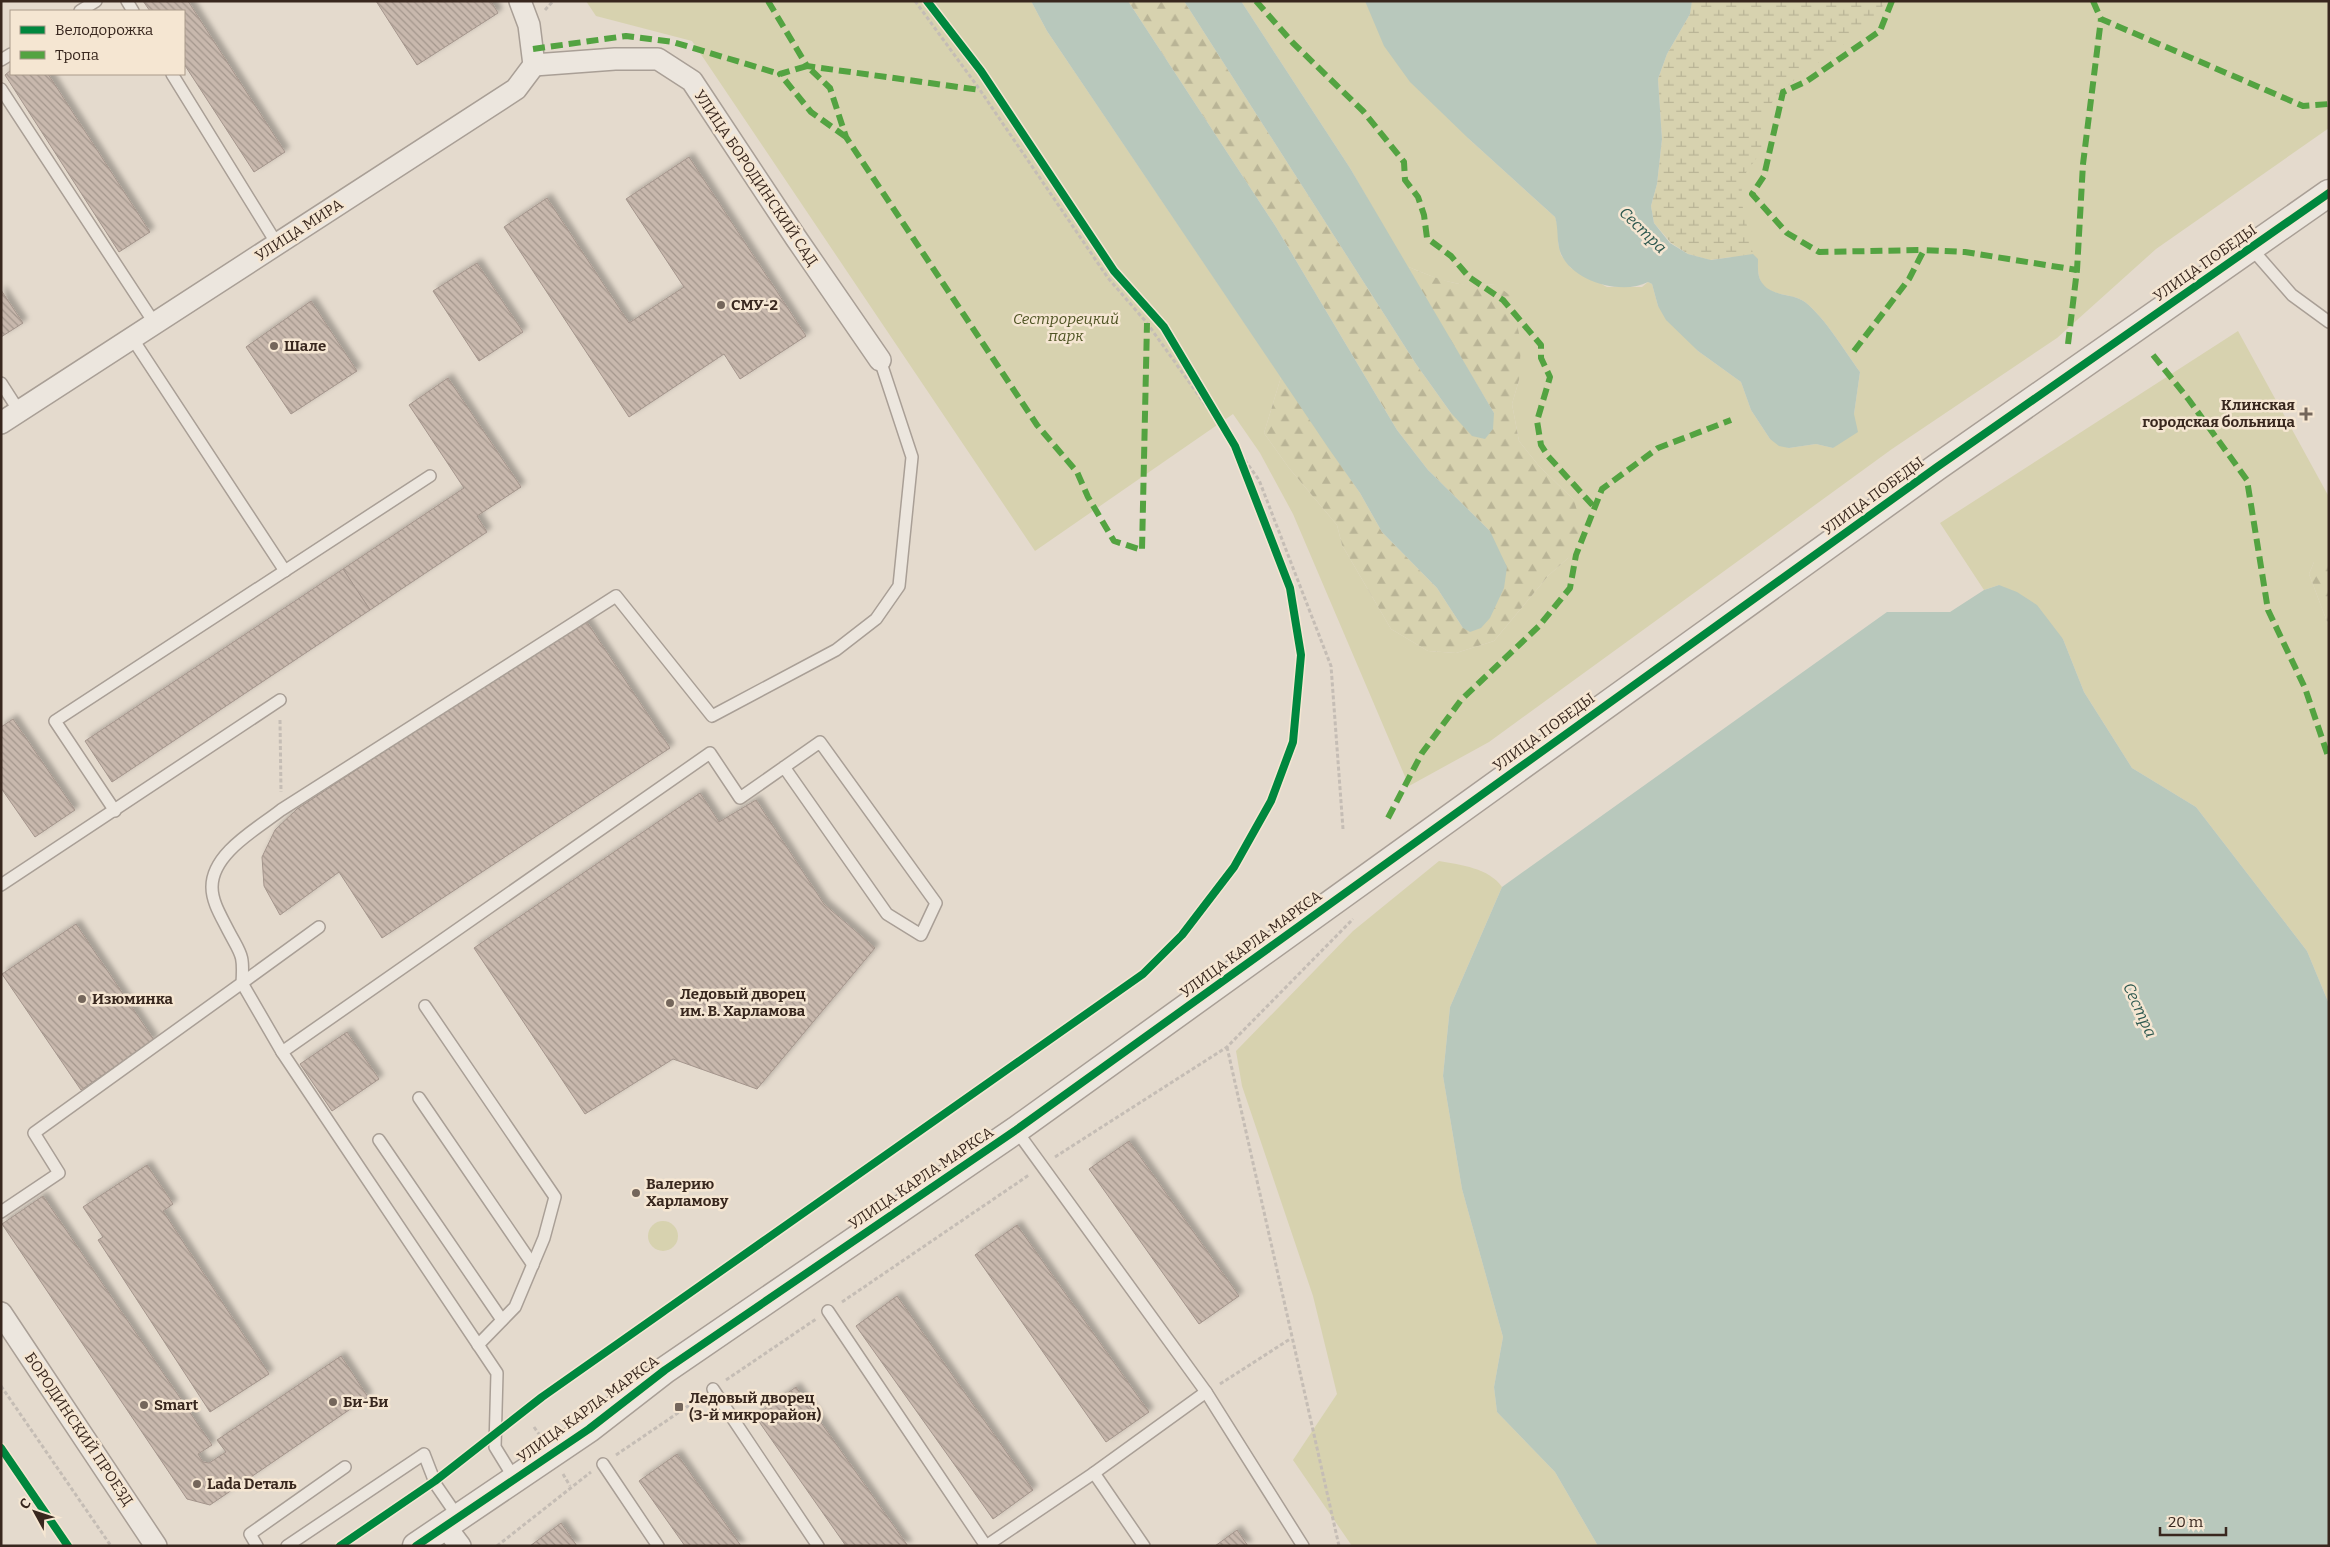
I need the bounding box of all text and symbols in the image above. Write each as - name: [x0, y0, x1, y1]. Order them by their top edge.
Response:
- legend: [10, 10, 185, 75]
- text: Велодорожка: [55, 21, 153, 39]
- text: Тропа: [55, 46, 99, 64]
- street label: УЛИЦА БОРОДИНСКИЙ САД: [690, 87, 822, 269]
- street label: УЛИЦА МИРА: [252, 195, 347, 265]
- water label: Сестра: [1615, 203, 1671, 257]
- street label: УЛИЦА ПОБЕДЫ: [2150, 221, 2260, 305]
- place label: СМУ-2: [731, 296, 778, 314]
- marker: СМУ-2: [715, 299, 727, 311]
- park label: Сестрорецкий парк: [1013, 310, 1119, 345]
- place label: Шале: [284, 337, 326, 355]
- marker: Шале: [268, 340, 280, 352]
- place label: Клинская городская больница: [2142, 396, 2296, 431]
- marker: Клинская городская больница: [2299, 407, 2313, 421]
- street label: УЛИЦА ПОБЕДЫ: [1819, 453, 1927, 539]
- street label: УЛИЦА ПОБЕДЫ: [1490, 689, 1598, 775]
- street label: УЛИЦА КАРЛА МАРКСА: [1177, 886, 1326, 1001]
- water label: Сестра: [2119, 980, 2161, 1040]
- place label: Ледовый дворец им. В. Харламова: [680, 985, 806, 1020]
- place label: Изюминка: [92, 990, 174, 1008]
- marker: Изюминка: [76, 993, 88, 1005]
- marker: Ледовый дворец им. В. Харламова: [664, 997, 676, 1009]
- street label: УЛИЦА КАРЛА МАРКСА: [845, 1123, 997, 1233]
- place label: Валерию Харламову: [646, 1175, 729, 1210]
- marker: Валерию Харламову: [630, 1187, 642, 1199]
- street label: БОРОДИНСКИЙ ПРОЕЗД: [21, 1349, 137, 1509]
- street label: УЛИЦА КАРЛА МАРКСА: [514, 1351, 663, 1466]
- place label: Ледовый дворец (3-й микрорайон): [689, 1389, 821, 1424]
- place label: Би-Би: [343, 1393, 388, 1411]
- place label: Smart: [154, 1396, 198, 1414]
- marker: Би-Би: [327, 1396, 339, 1408]
- marker: Smart: [138, 1399, 150, 1411]
- marker: Ледовый дворец (3-й микрорайон): [673, 1401, 685, 1413]
- place label: Lada Dеталь: [207, 1475, 297, 1493]
- marker: Lada Dеталь: [191, 1478, 203, 1490]
- north arrow: [10, 1487, 60, 1537]
- scale bar: [2160, 1504, 2226, 1536]
- text: 20 m: [2168, 1513, 2204, 1531]

